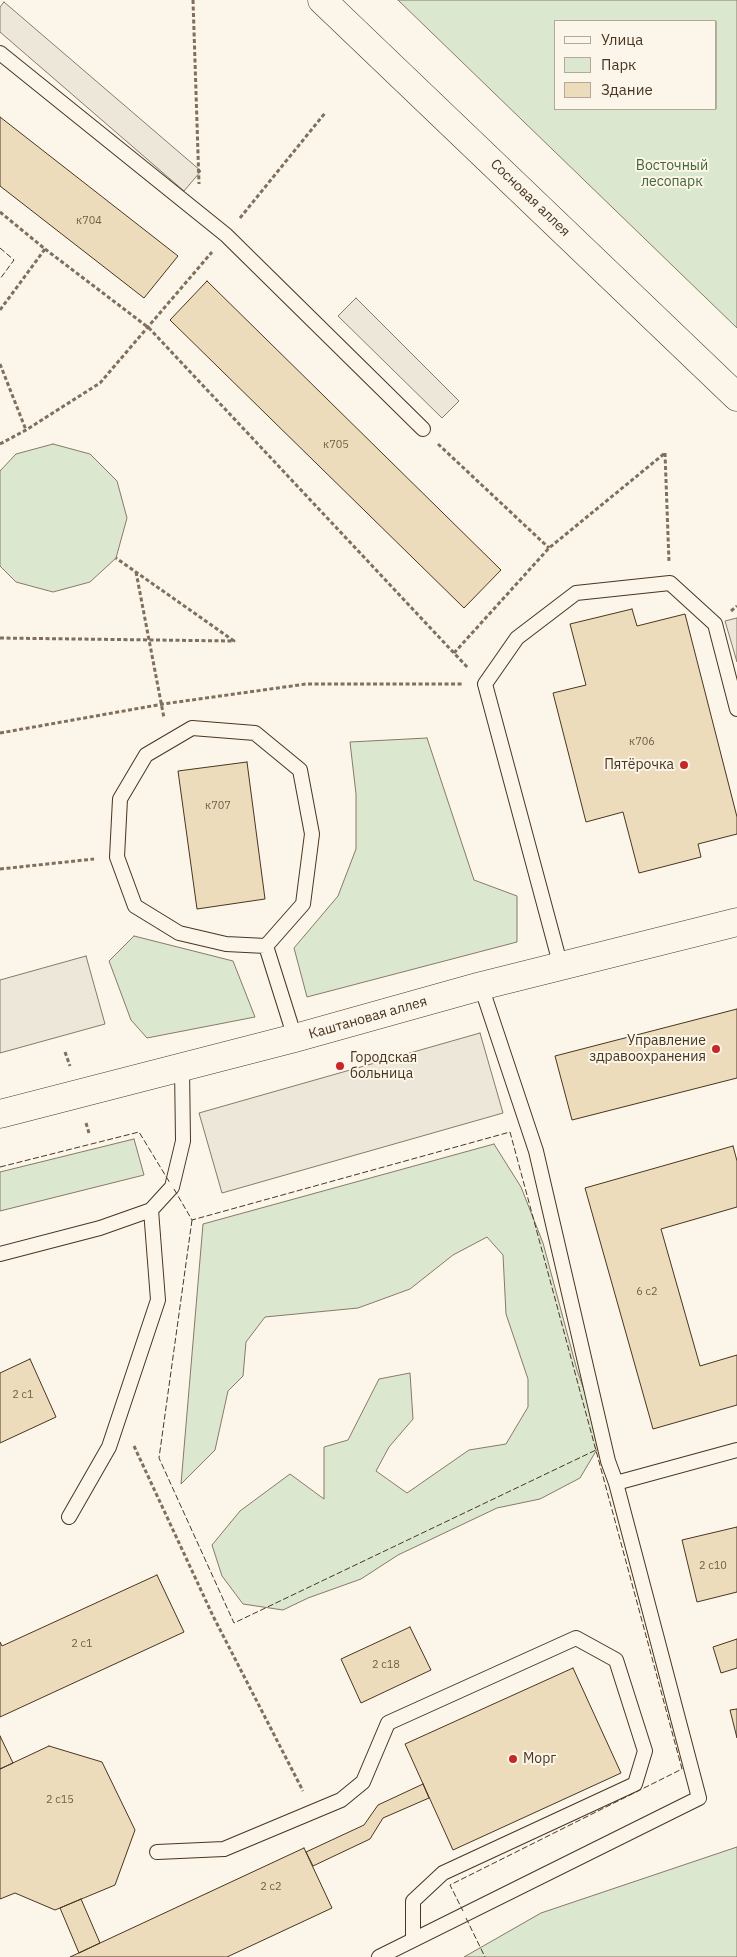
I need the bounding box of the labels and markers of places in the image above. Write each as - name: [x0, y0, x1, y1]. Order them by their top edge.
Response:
- place label: Пятёрочка: [604, 757, 674, 773]
- marker: Пятёрочка: [678, 759, 690, 771]
- place label: Управление здравоохранения: [589, 1033, 706, 1066]
- marker: Управление здравоохранения: [710, 1043, 722, 1055]
- place label: Городская больница: [350, 1050, 417, 1082]
- marker: Городская больница: [334, 1060, 346, 1072]
- place label: Морг: [523, 1751, 556, 1767]
- marker: Морг: [507, 1753, 519, 1765]

